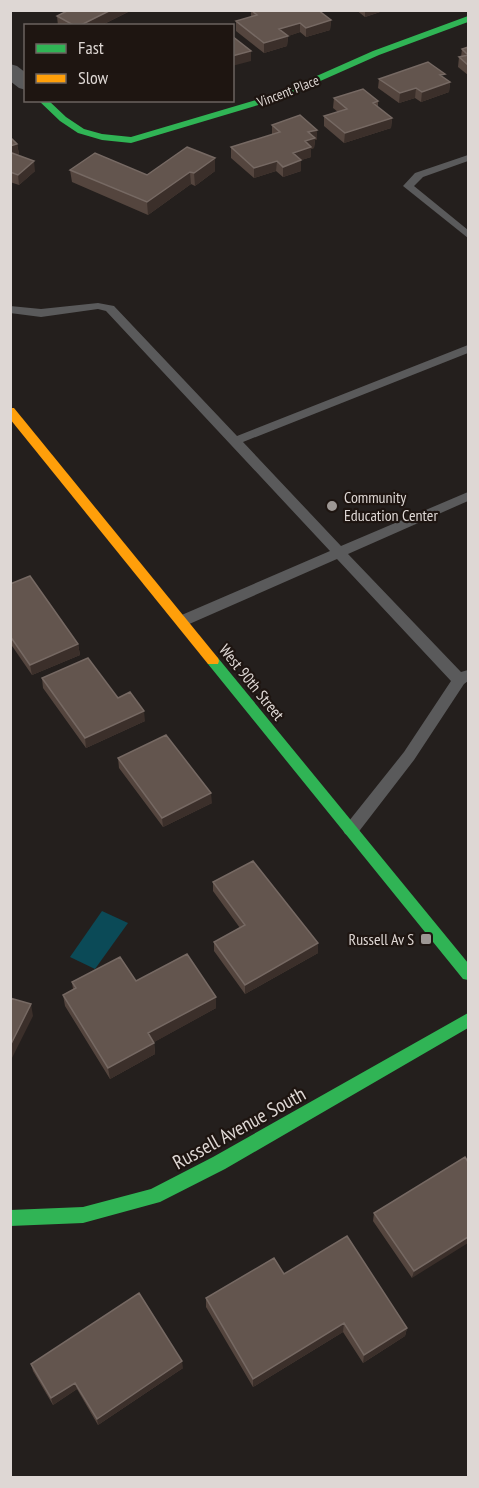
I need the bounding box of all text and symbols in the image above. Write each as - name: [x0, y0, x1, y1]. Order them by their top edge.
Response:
- legend: [24, 24, 234, 102]
- text: Fast: [78, 36, 104, 59]
- text: Slow: [78, 66, 109, 89]
- street label: Vincent Place: [254, 71, 322, 111]
- place label: Community Education Center: [344, 487, 438, 525]
- marker: Community Education Center: [325, 499, 339, 513]
- street label: West 90th Street: [215, 640, 289, 725]
- place label: Russell Av S: [348, 929, 414, 949]
- marker: Russell Av S: [419, 932, 433, 946]
- street label: Russell Avenue South: [168, 1081, 310, 1175]

